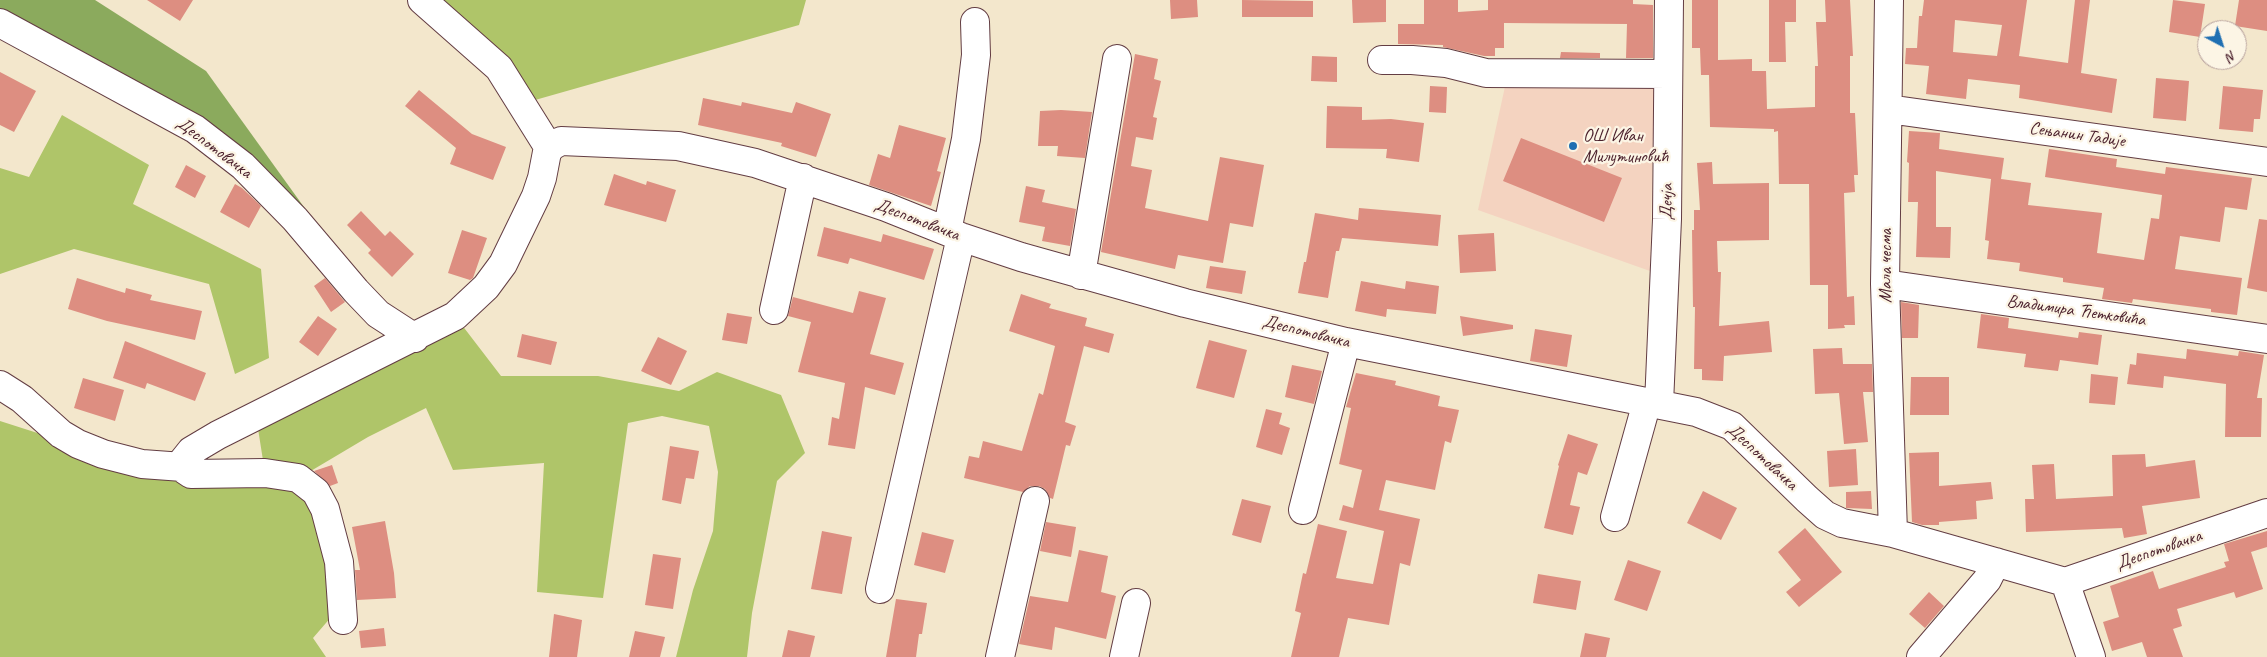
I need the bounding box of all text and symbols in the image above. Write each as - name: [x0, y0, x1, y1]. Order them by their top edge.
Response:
- north arrow: [2197, 20, 2247, 70]
- text: N: [2223, 47, 2240, 65]
- street label: Деспотовачка: [172, 113, 256, 183]
- street label: Сењанин Тадије: [2028, 118, 2126, 152]
- place label: ОШ Иван Милутиновић: [1583, 125, 1668, 168]
- marker: ОШ Иван Милутиновић: [1567, 140, 1579, 152]
- street label: Дечја: [1656, 184, 1678, 220]
- street label: Деспотовачка: [872, 194, 962, 246]
- street label: Мала чесма: [1875, 229, 1897, 303]
- street label: Владимира Ћетковића: [2005, 291, 2147, 331]
- street label: Деспотовачка: [1260, 311, 1352, 353]
- street label: Деспотовачка: [1722, 419, 1802, 495]
- street label: Деспотовачка: [2113, 525, 2205, 575]

